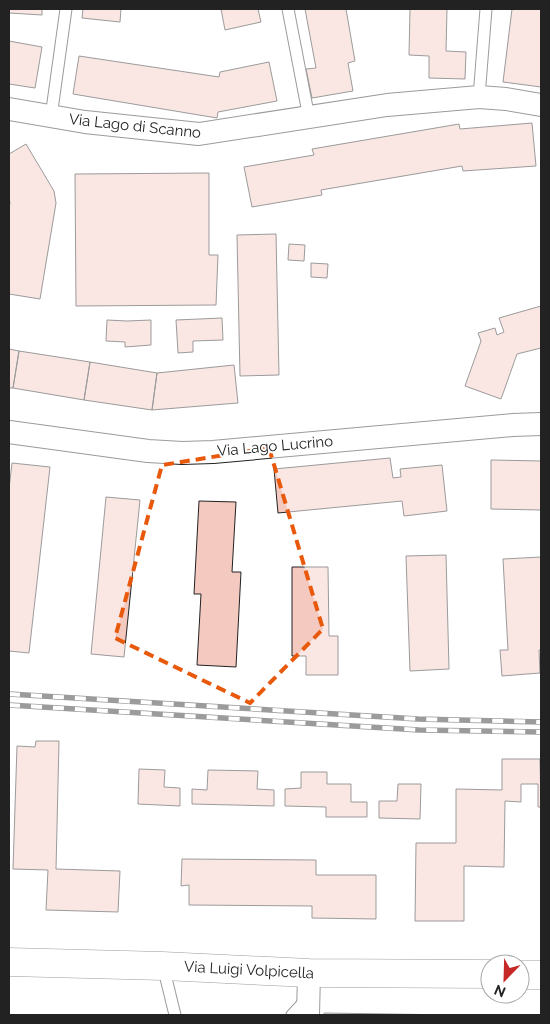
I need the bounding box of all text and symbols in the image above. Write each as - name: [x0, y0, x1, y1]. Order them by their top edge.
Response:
- street label: Via Lago di Scanno: [68, 110, 202, 142]
- street label: Via Lago Lucrino: [216, 432, 334, 460]
- north arrow: [480, 954, 530, 1004]
- street label: Via Luigi Volpicella: [184, 958, 314, 982]
- text: N: [492, 982, 508, 1000]

